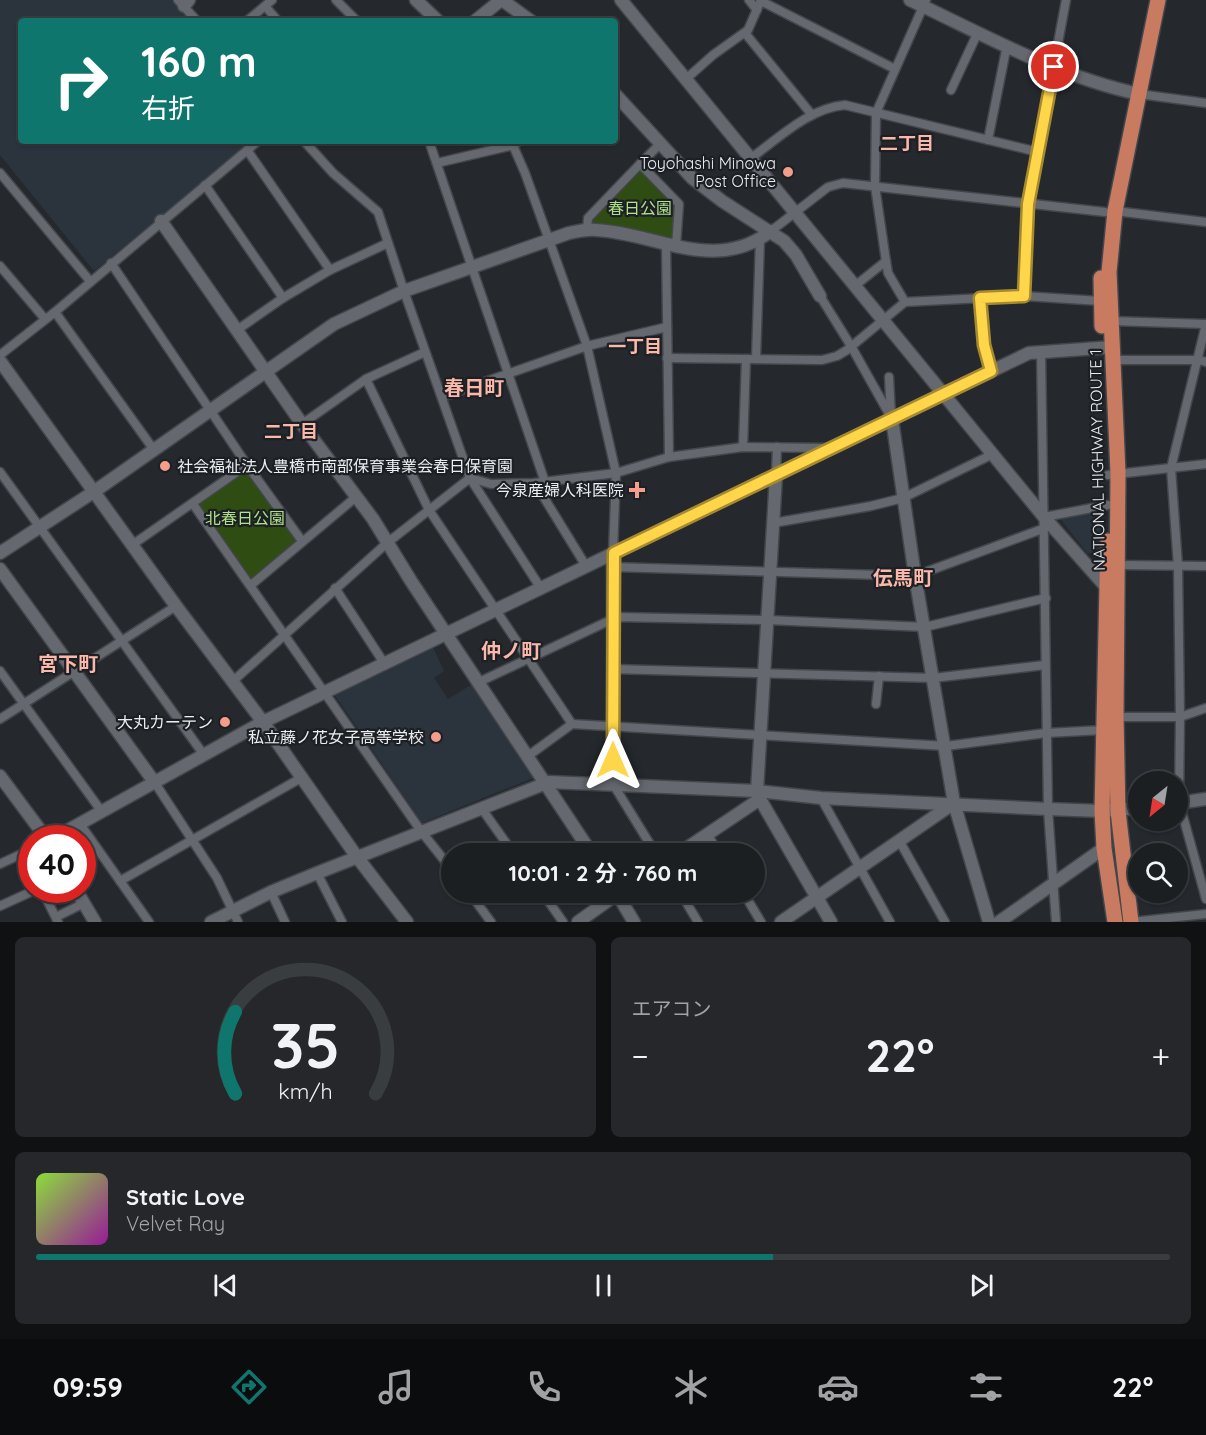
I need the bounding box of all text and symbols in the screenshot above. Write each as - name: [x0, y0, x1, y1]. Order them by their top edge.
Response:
- text: 160 m: [141, 35, 257, 88]
- pin: [1028, 41, 1079, 92]
- icon: right: [42, 42, 120, 120]
- icon: arrive: [1037, 50, 1070, 83]
- text: 右折: [141, 91, 195, 125]
- district label: 二丁目: [880, 132, 934, 155]
- place label: Toyohashi Minowa Post Office: [639, 153, 776, 191]
- marker: Toyohashi Minowa Post Office: [781, 165, 795, 179]
- park label: 春日公園: [608, 198, 672, 218]
- district label: 一丁目: [608, 335, 662, 358]
- street label: NATIONAL HIGHWAY ROUTE 1: [1085, 349, 1109, 571]
- district label: 春日町: [444, 375, 504, 400]
- district label: 二丁目: [264, 420, 318, 443]
- place label: 社会福祉法人豊橋市南部保育事業会春日保育園: [177, 456, 513, 476]
- marker: 社会福祉法人豊橋市南部保育事業会春日保育園: [158, 459, 172, 473]
- place label: 今泉産婦人科医院: [496, 480, 624, 500]
- marker: 今泉産婦人科医院: [628, 481, 646, 499]
- park label: 北春日公園: [205, 508, 285, 528]
- district label: 伝馬町: [873, 565, 933, 590]
- district label: 仲ノ町: [481, 638, 541, 663]
- district label: 宮下町: [38, 651, 98, 676]
- place label: 大丸カーテン: [117, 712, 213, 732]
- marker: 大丸カーテン: [218, 715, 232, 729]
- place label: 私立藤ノ花女子高等学校: [248, 727, 424, 747]
- position arrow: [581, 728, 645, 792]
- marker: 私立藤ノ花女子高等学校: [429, 730, 443, 744]
- north arrow: [1128, 771, 1188, 831]
- map controls: [1128, 771, 1188, 903]
- speed limit sign: 40: [18, 825, 96, 903]
- button: search: [1128, 843, 1188, 903]
- text: 10:01 · 2 分 · 760 m: [509, 859, 697, 887]
- text: エアコン: [632, 996, 712, 1021]
- text: 35: [271, 1006, 340, 1084]
- text: 22°: [866, 1027, 934, 1083]
- text: −: [632, 1035, 649, 1076]
- text: +: [1151, 1035, 1170, 1076]
- text: km/h: [278, 1078, 332, 1104]
- text: Static Love: [126, 1183, 245, 1211]
- text: Velvet Ray: [126, 1211, 225, 1236]
- icon: previous: [209, 1269, 242, 1302]
- icon: pause: [587, 1269, 620, 1302]
- icon: next: [965, 1269, 998, 1302]
- icon: directions: [228, 1366, 270, 1408]
- icon: music: [375, 1366, 417, 1408]
- icon: phone: [523, 1366, 565, 1408]
- icon: climate: [670, 1366, 712, 1408]
- icon: car: [817, 1366, 859, 1408]
- icon: filters: [965, 1366, 1007, 1408]
- text: 09:59: [53, 1370, 123, 1404]
- text: 22°: [1112, 1370, 1153, 1404]

